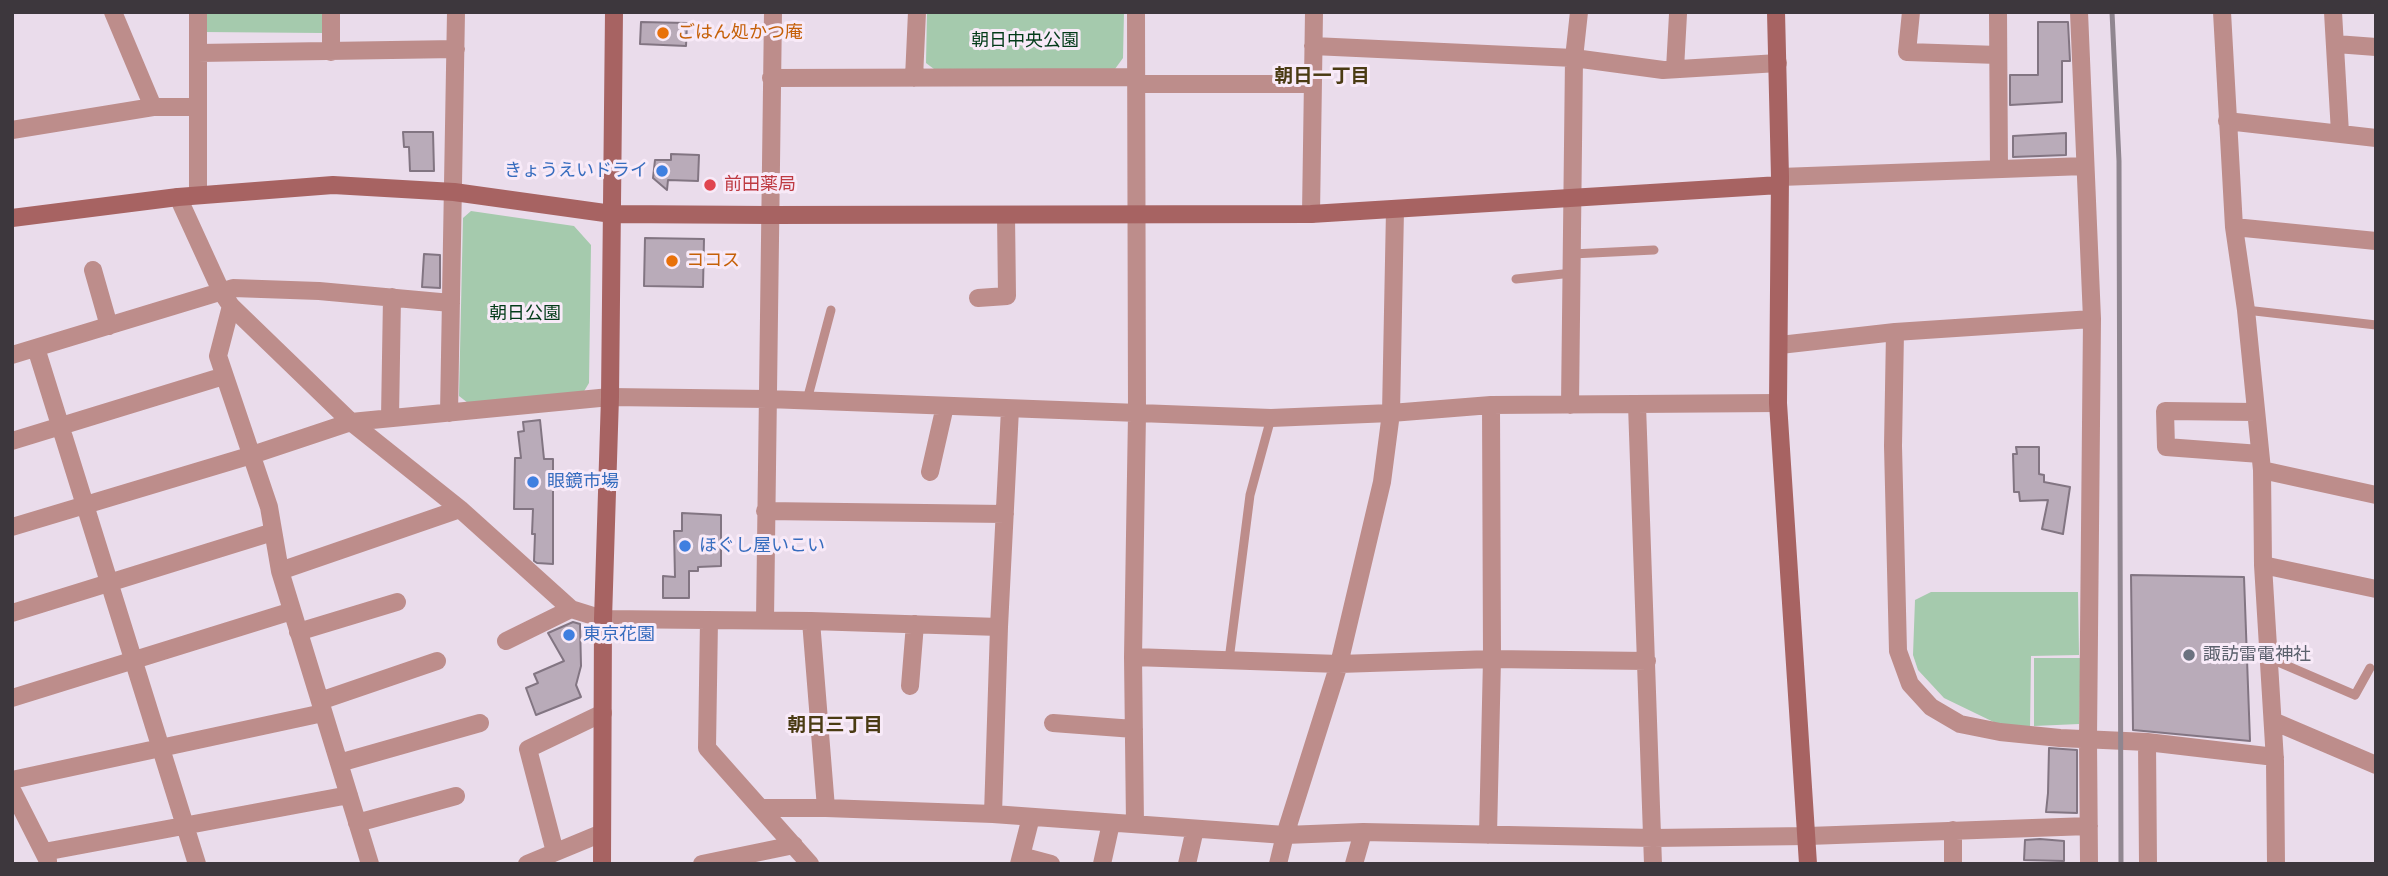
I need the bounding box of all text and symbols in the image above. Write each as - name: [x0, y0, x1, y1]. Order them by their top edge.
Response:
- place label: ごはん処かつ庵: [677, 22, 803, 44]
- marker: ごはん処かつ庵: [655, 25, 671, 41]
- park label: 朝日中央公園: [971, 30, 1079, 52]
- district label: 朝日一丁目: [1275, 66, 1369, 88]
- place label: きょうえいドライ: [504, 160, 648, 182]
- marker: きょうえいドライ: [654, 163, 670, 179]
- place label: 前田薬局: [724, 174, 796, 196]
- marker: 前田薬局: [702, 177, 718, 193]
- place label: ココス: [686, 250, 740, 272]
- marker: ココス: [664, 253, 680, 269]
- park label: 朝日公園: [489, 303, 561, 325]
- place label: 眼鏡市場: [547, 471, 619, 493]
- marker: 眼鏡市場: [525, 474, 541, 490]
- place label: ほぐし屋いこい: [699, 535, 825, 557]
- marker: ほぐし屋いこい: [677, 538, 693, 554]
- place label: 東京花園: [583, 624, 655, 646]
- marker: 東京花園: [561, 627, 577, 643]
- place label: 諏訪雷電神社: [2203, 644, 2311, 666]
- marker: 諏訪雷電神社: [2181, 647, 2197, 663]
- district label: 朝日三丁目: [788, 715, 882, 737]

